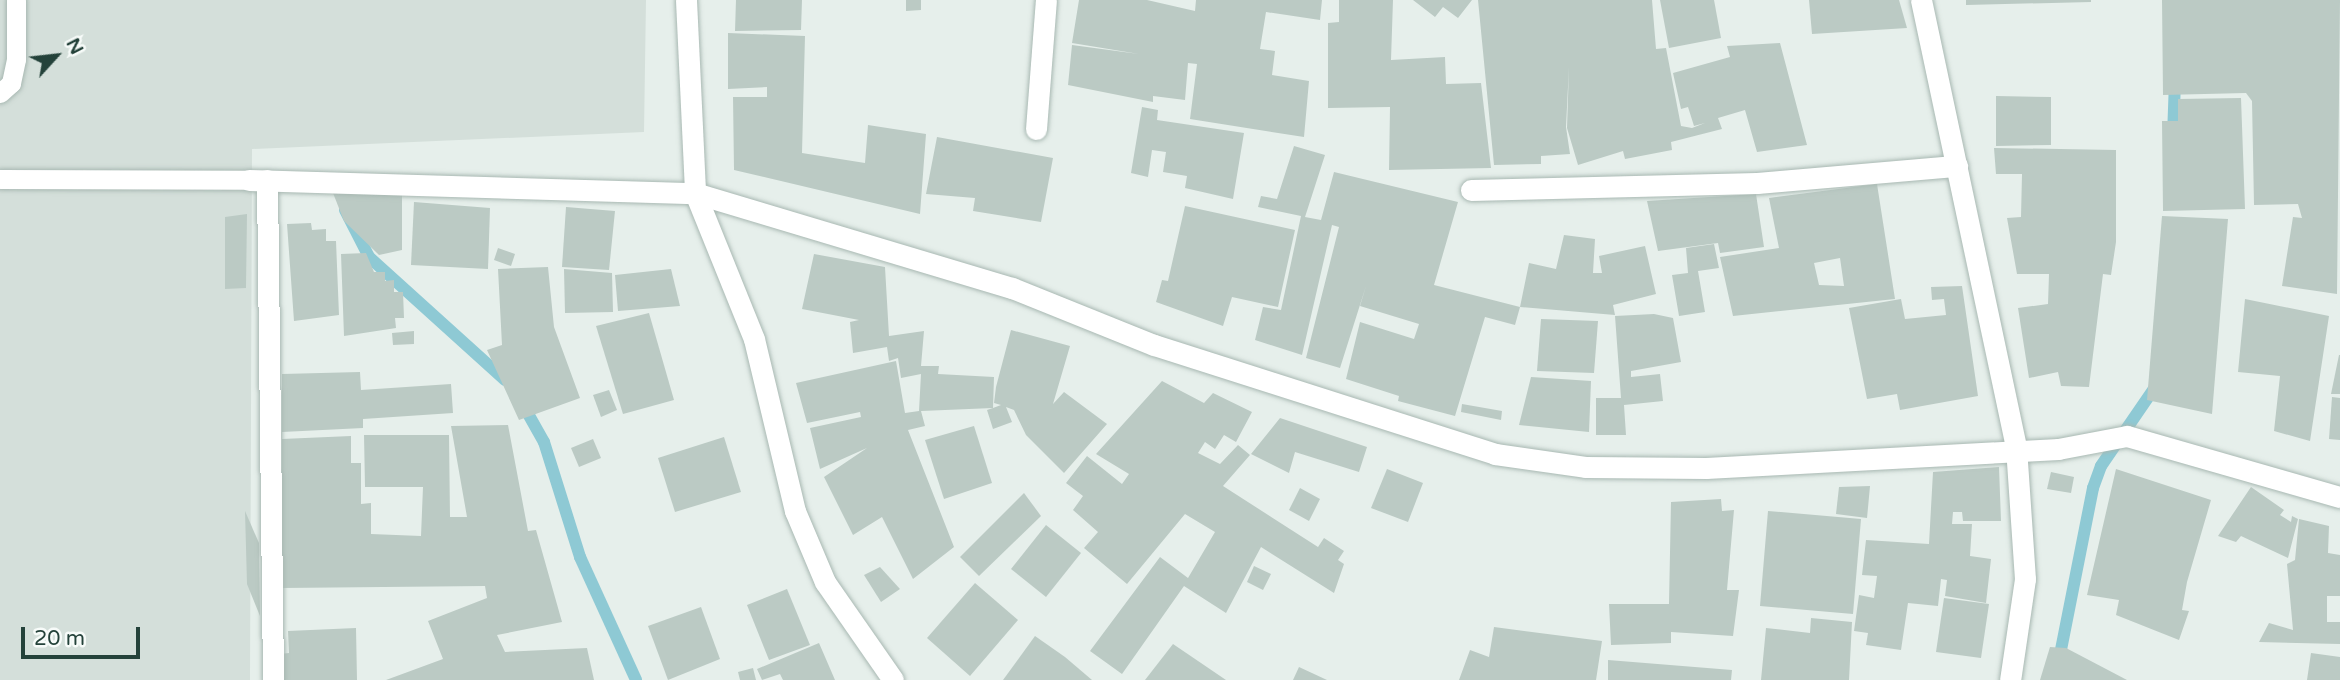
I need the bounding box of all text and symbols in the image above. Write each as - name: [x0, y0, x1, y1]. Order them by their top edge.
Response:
- north arrow: [21, 21, 91, 91]
- text: N: [61, 35, 88, 58]
- scale bar: [24, 614, 144, 658]
- text: 20 m: [34, 626, 85, 651]

